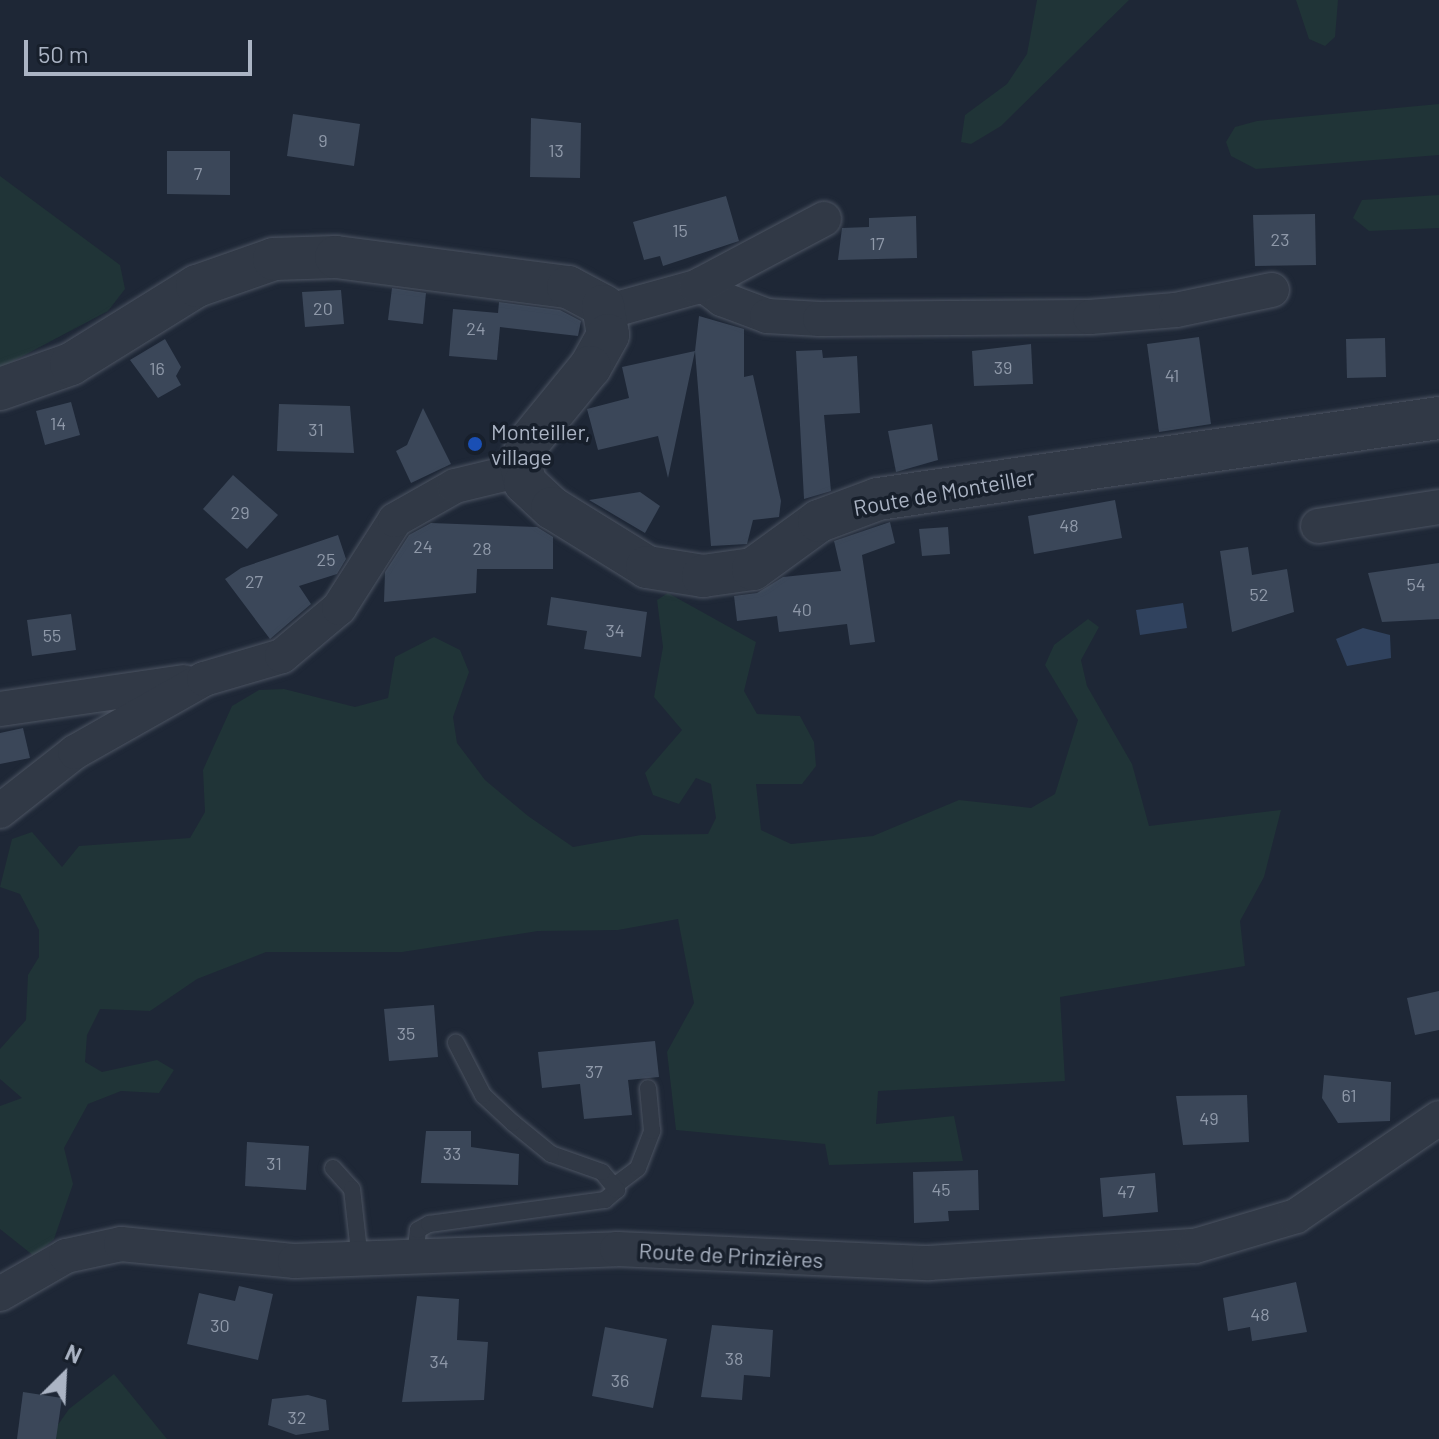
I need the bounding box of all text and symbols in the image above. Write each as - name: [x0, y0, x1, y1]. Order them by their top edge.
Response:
- scale bar: [28, 24, 256, 74]
- text: 50 m: [38, 39, 89, 68]
- house number: 9: [318, 129, 328, 151]
- house number: 13: [548, 139, 564, 161]
- house number: 7: [194, 162, 202, 184]
- house number: 15: [672, 219, 688, 241]
- house number: 23: [1271, 228, 1289, 250]
- house number: 17: [870, 232, 884, 254]
- house number: 20: [313, 297, 333, 319]
- house number: 24: [466, 317, 486, 339]
- house number: 39: [994, 356, 1012, 378]
- house number: 16: [149, 357, 165, 379]
- house number: 41: [1165, 364, 1179, 386]
- house number: 14: [50, 412, 66, 434]
- house number: 31: [308, 418, 324, 440]
- place label: Monteiller, village: [491, 418, 591, 470]
- marker: Monteiller, village: [466, 435, 484, 453]
- street label: Route de Monteiller: [851, 463, 1037, 521]
- house number: 29: [230, 501, 250, 523]
- house number: 48: [1059, 514, 1079, 536]
- house number: 24: [413, 535, 433, 557]
- house number: 28: [472, 537, 492, 559]
- house number: 25: [317, 548, 335, 570]
- house number: 27: [245, 570, 263, 592]
- house number: 54: [1406, 573, 1426, 595]
- house number: 52: [1250, 583, 1268, 605]
- house number: 40: [792, 598, 812, 620]
- house number: 34: [605, 619, 625, 641]
- house number: 55: [43, 624, 61, 646]
- house number: 35: [397, 1022, 415, 1044]
- house number: 37: [585, 1060, 603, 1082]
- house number: 61: [1341, 1084, 1357, 1106]
- house number: 49: [1199, 1107, 1219, 1129]
- house number: 33: [443, 1142, 461, 1164]
- house number: 31: [266, 1152, 282, 1174]
- house number: 45: [931, 1178, 951, 1200]
- house number: 47: [1117, 1180, 1135, 1202]
- street label: Route de Prinzières: [638, 1237, 824, 1273]
- house number: 48: [1250, 1303, 1270, 1325]
- house number: 30: [210, 1314, 230, 1336]
- north arrow: [24, 1335, 104, 1415]
- text: N: [62, 1338, 86, 1368]
- house number: 38: [725, 1347, 743, 1369]
- house number: 34: [429, 1350, 449, 1372]
- house number: 36: [611, 1369, 629, 1391]
- house number: 32: [288, 1406, 306, 1428]

